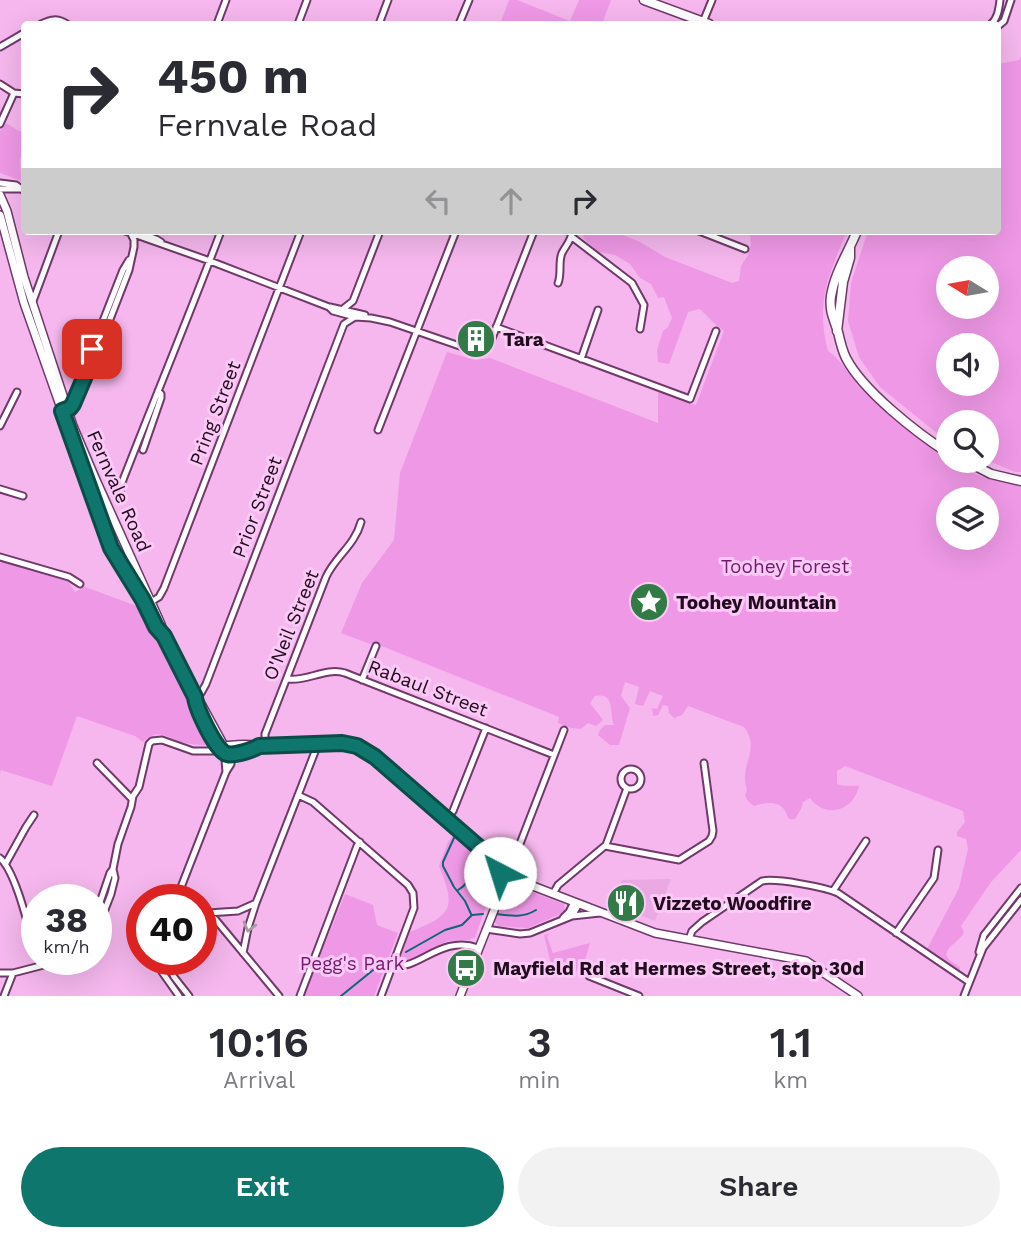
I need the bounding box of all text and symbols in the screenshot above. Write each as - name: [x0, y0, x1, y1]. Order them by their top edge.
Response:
- text: 450 m: [157, 47, 309, 105]
- icon: right: [42, 49, 133, 140]
- text: Fernvale Road: [157, 106, 377, 144]
- icon: left: [419, 182, 457, 220]
- icon: ahead: [492, 182, 530, 220]
- icon: right: [565, 182, 603, 220]
- north arrow: [936, 256, 999, 318]
- map controls: [936, 256, 999, 550]
- building icon: Tara: [455, 318, 497, 360]
- pin: [62, 319, 122, 379]
- place label: Tara: [503, 328, 544, 351]
- icon: arrive: [73, 330, 111, 368]
- button: sound: [936, 333, 999, 396]
- street label: Pring Street: [185, 358, 245, 468]
- button: search: [936, 410, 999, 473]
- street label: Fernvale Road: [82, 427, 156, 555]
- street label: Prior Street: [227, 453, 287, 561]
- button: layers: [936, 487, 999, 550]
- park label: Toohey Forest: [721, 555, 849, 578]
- street label: O'Neil Street: [258, 566, 324, 684]
- place icon: Toohey Mountain: [628, 581, 670, 623]
- place label: Toohey Mountain: [676, 591, 836, 614]
- street label: Rabaul Street: [365, 655, 491, 721]
- position arrow: [463, 836, 537, 910]
- restaurant icon: Vizzeto Woodfire: [605, 882, 647, 924]
- speed limit sign: 40: [126, 884, 217, 975]
- place label: Vizzeto Woodfire: [653, 892, 812, 915]
- text: 38: [45, 899, 88, 941]
- one-way arrow: [243, 921, 257, 933]
- text: km/h: [43, 936, 90, 957]
- bus stop icon: Mayfield Rd at Hermes Street, stop 30d: [445, 947, 487, 989]
- park label: Pegg's Park: [300, 952, 404, 975]
- place label: Mayfield Rd at Hermes Street, stop 30d: [493, 957, 864, 980]
- text: 10:16: [209, 1018, 309, 1067]
- text: 3: [527, 1018, 552, 1067]
- text: 1.1: [770, 1018, 812, 1067]
- text: Arrival: [223, 1067, 295, 1094]
- text: min: [518, 1067, 561, 1094]
- text: km: [773, 1067, 808, 1094]
- button: Exit: [21, 1147, 504, 1227]
- button: Share: [518, 1147, 1000, 1227]

